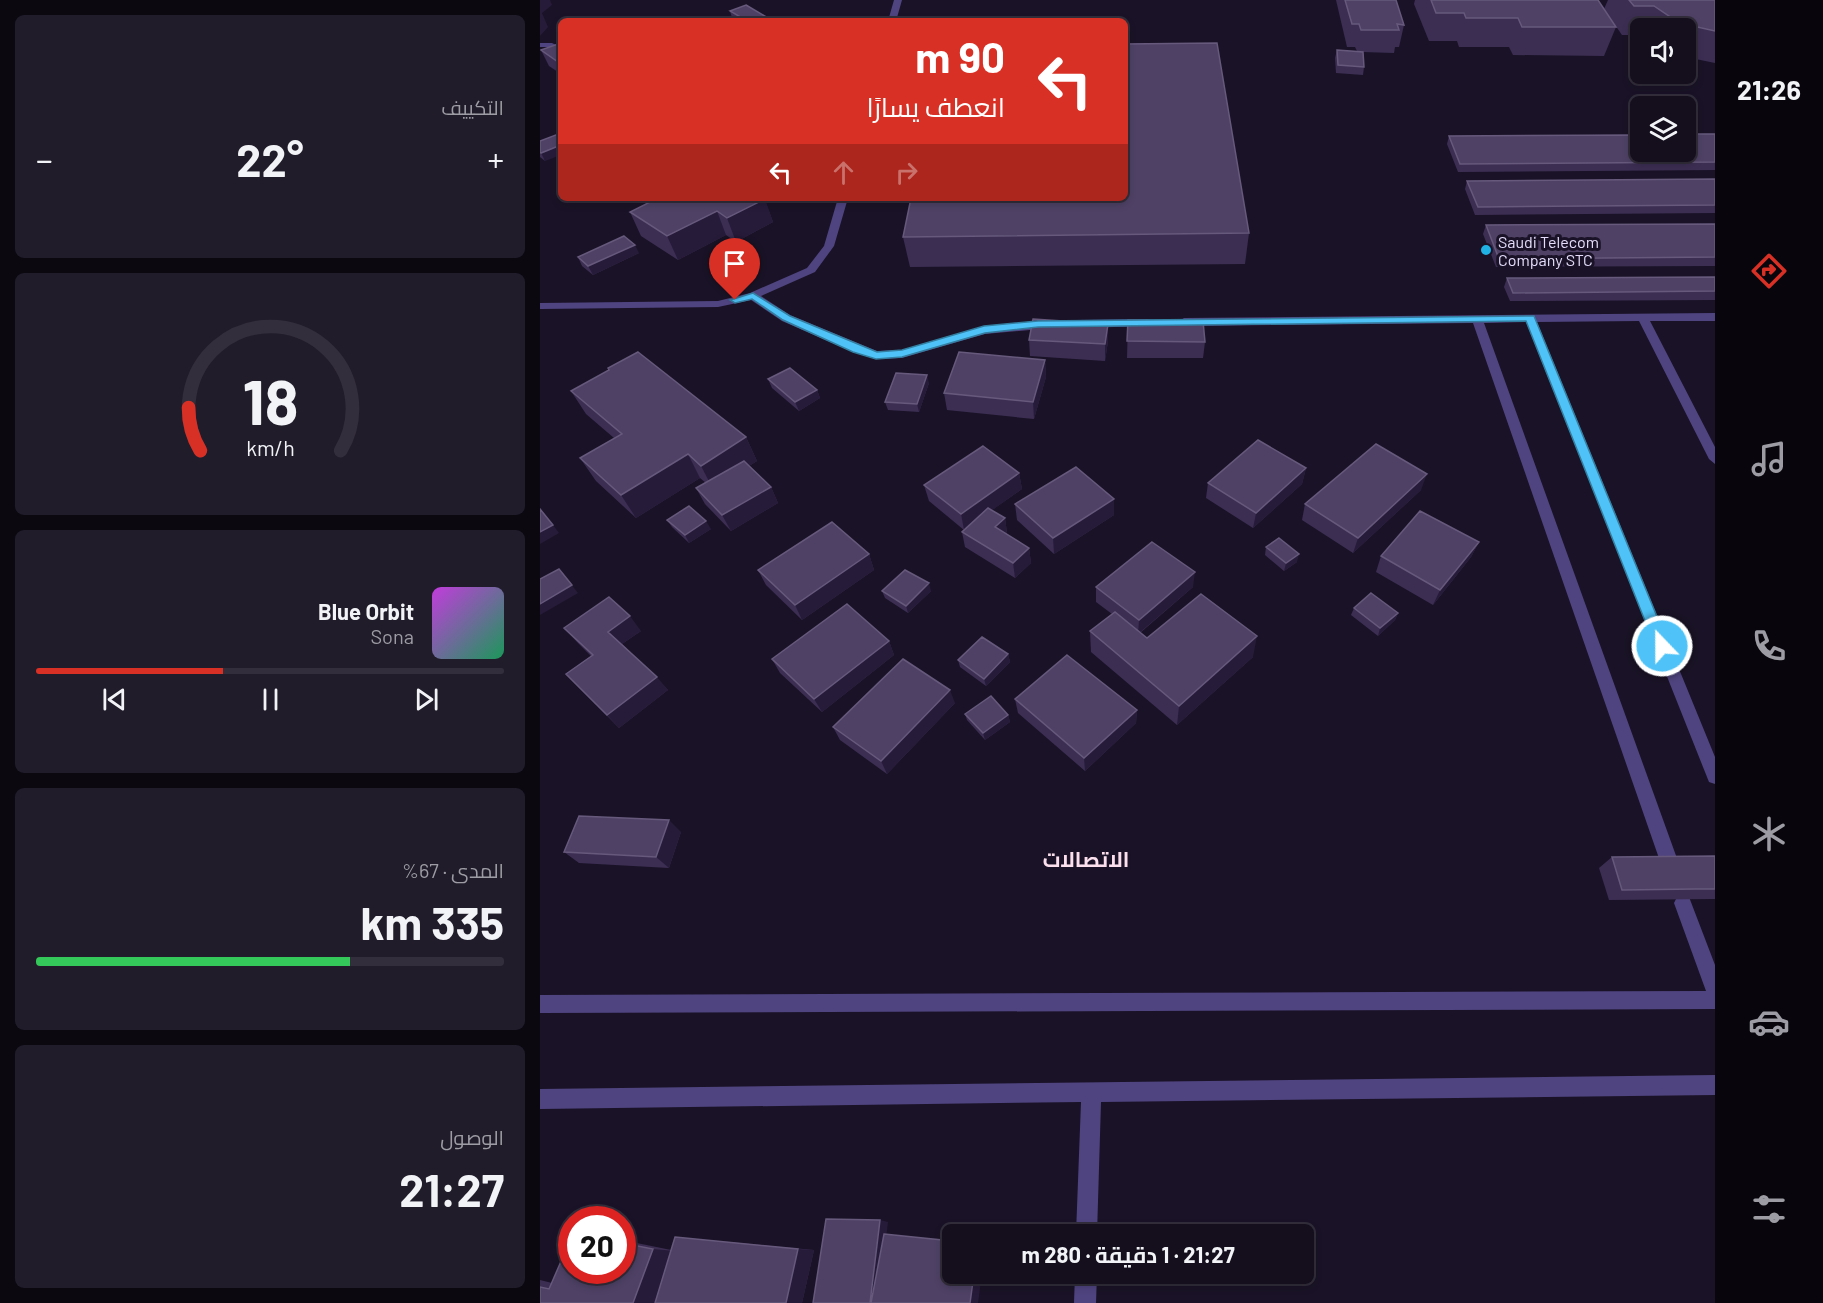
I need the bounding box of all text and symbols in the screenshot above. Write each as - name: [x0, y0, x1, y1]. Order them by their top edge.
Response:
- map controls: [1630, 18, 1696, 162]
- button: sound: [1630, 18, 1696, 84]
- text: 90 m: [915, 31, 1005, 81]
- icon: left: [1026, 42, 1104, 120]
- text: 21:26: [1737, 73, 1801, 105]
- text: انعطف يسارًا: [866, 90, 1005, 122]
- text: التكييف: [441, 95, 504, 119]
- button: layers: [1630, 96, 1696, 162]
- text: 22°: [236, 132, 304, 186]
- text: −: [36, 139, 53, 179]
- text: +: [487, 139, 504, 179]
- icon: left: [764, 156, 797, 189]
- icon: ahead: [827, 156, 860, 189]
- icon: right: [890, 156, 923, 189]
- place label: Saudi Telecom Company STC: [1498, 232, 1599, 269]
- pin: [709, 238, 760, 300]
- marker: Saudi Telecom Company STC: [1479, 243, 1493, 257]
- icon: arrive: [718, 247, 751, 280]
- icon: directions: [1748, 250, 1790, 292]
- text: 18: [242, 363, 298, 437]
- text: km/h: [246, 435, 294, 460]
- icon: music: [1748, 438, 1790, 480]
- text: Blue Orbit: [318, 598, 414, 624]
- position arrow: [1630, 614, 1694, 678]
- text: Sona: [370, 624, 414, 648]
- icon: phone: [1748, 625, 1790, 667]
- icon: previous: [98, 683, 131, 716]
- icon: pause: [254, 683, 287, 716]
- icon: next: [410, 683, 443, 716]
- icon: climate: [1748, 813, 1790, 855]
- district label: الاتصالات: [1043, 846, 1129, 871]
- text: المدى · 67%: [402, 858, 504, 882]
- text: 335 km: [361, 895, 504, 949]
- icon: car: [1748, 1001, 1790, 1043]
- text: الوصول: [440, 1125, 504, 1149]
- text: 21:27: [399, 1162, 504, 1216]
- icon: filters: [1748, 1188, 1790, 1230]
- speed limit sign: 20: [558, 1206, 636, 1284]
- text: 21:27 · 1 دقيقة · 280 m: [1021, 1241, 1235, 1267]

